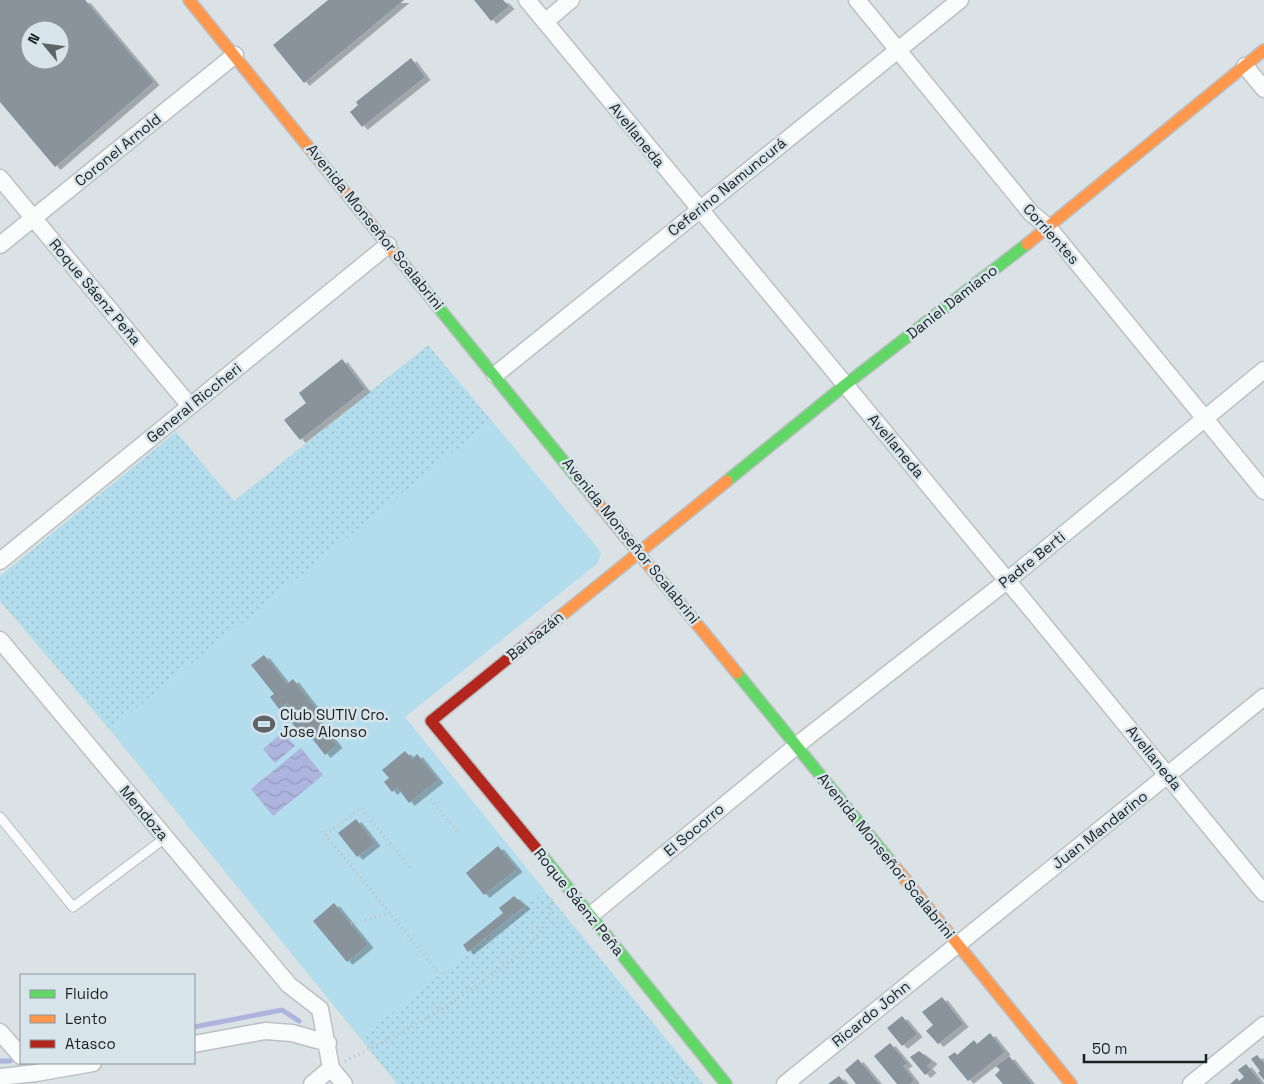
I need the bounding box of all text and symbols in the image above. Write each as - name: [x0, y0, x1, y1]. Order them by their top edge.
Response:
- north arrow: [20, 20, 70, 70]
- text: N: [23, 30, 44, 47]
- street label: Avellaneda: [605, 98, 670, 171]
- street label: Coronel Arnold: [71, 109, 165, 190]
- street label: Ceferino Namuncurá: [664, 133, 790, 240]
- street label: Avenida Monseñor Scalabrini: [303, 140, 448, 313]
- street label: Corrientes: [1019, 199, 1084, 268]
- street label: Roque Sáenz Peña: [45, 235, 146, 349]
- street label: Daniel Damiano: [902, 260, 1001, 343]
- street label: General Riccheri: [142, 358, 245, 447]
- street label: Avellaneda: [864, 410, 929, 482]
- street label: Avenida Monseñor Scalabrini: [559, 454, 704, 627]
- street label: Padre Berti: [995, 527, 1069, 592]
- street label: Barbazán: [502, 607, 567, 664]
- place label: Club SUTIV Cro. Jose Alonso: [280, 705, 389, 741]
- sports icon: Club SUTIV Cro. Jose Alonso: [251, 711, 277, 737]
- street label: Avellaneda: [1122, 721, 1187, 794]
- street label: Avenida Monseñor Scalabrini: [814, 769, 959, 942]
- street label: Mendoza: [116, 781, 173, 844]
- street label: Juan Mandarino: [1048, 786, 1151, 873]
- street label: El Socorro: [660, 799, 728, 860]
- street label: Roque Sáenz Peña: [530, 844, 629, 960]
- legend: [20, 974, 195, 1064]
- street label: Ricardo John: [828, 976, 914, 1051]
- text: Fluido: [65, 984, 109, 1003]
- text: Lento: [65, 1009, 107, 1028]
- scale bar: [1084, 1032, 1206, 1064]
- text: Atasco: [65, 1034, 116, 1053]
- text: 50 m: [1092, 1039, 1127, 1058]

